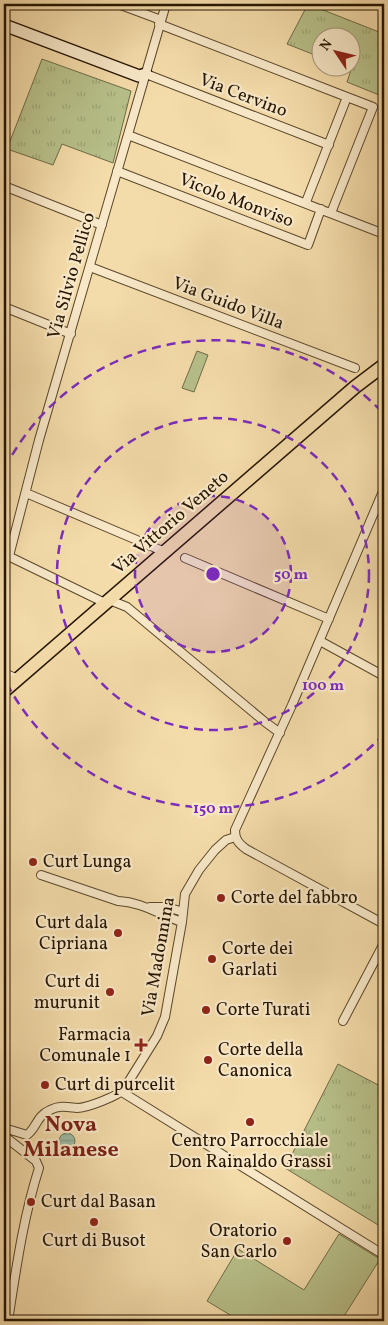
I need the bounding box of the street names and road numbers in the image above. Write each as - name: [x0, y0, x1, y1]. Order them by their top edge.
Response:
- street label: Via Cervino: [195, 68, 291, 124]
- street label: Vicolo Monviso: [175, 168, 297, 234]
- street label: Via Silvio Pellico: [42, 210, 102, 342]
- street label: Via Guido Villa: [169, 271, 287, 337]
- street label: Via Vittorio Veneto: [107, 465, 235, 581]
- street label: Via Madonnina: [136, 895, 182, 1019]

